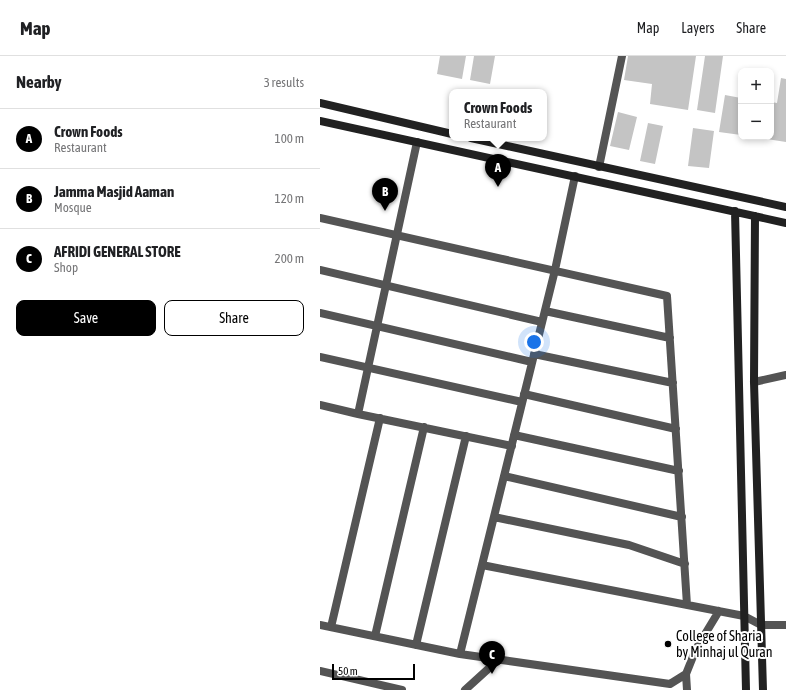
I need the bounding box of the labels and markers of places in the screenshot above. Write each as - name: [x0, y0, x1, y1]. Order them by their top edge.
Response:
- pin: A: [485, 154, 511, 187]
- pin: B: [372, 178, 398, 211]
- place label: College of Sharia by Minhaj ul Quran: [676, 628, 773, 660]
- marker: College of Sharia by Minhaj ul Quran: [663, 639, 673, 649]
- pin: C: [479, 641, 505, 674]

